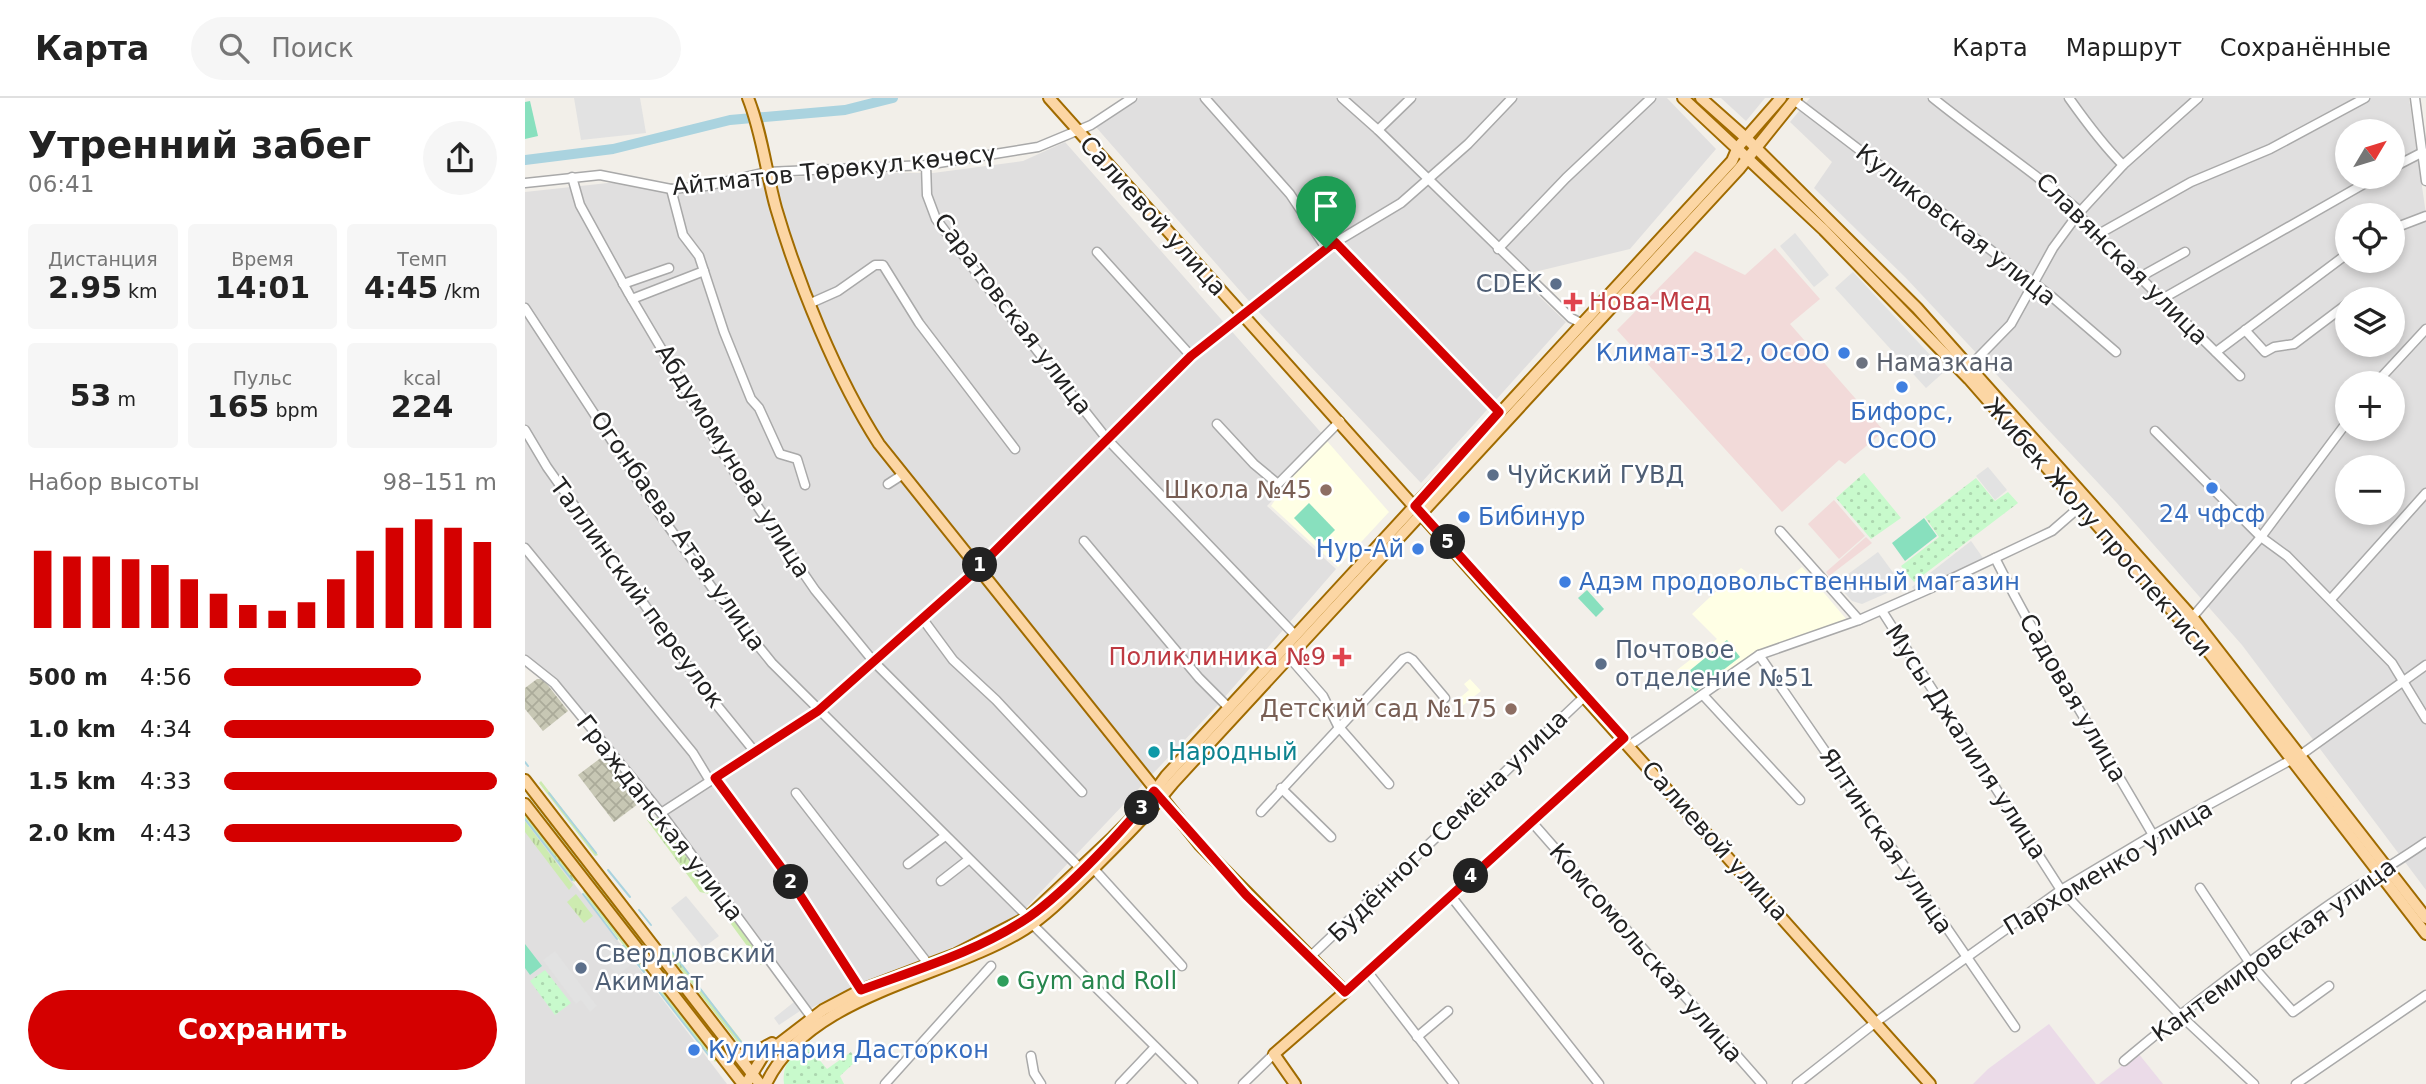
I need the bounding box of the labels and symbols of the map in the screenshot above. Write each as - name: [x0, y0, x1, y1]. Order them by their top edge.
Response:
- north arrow: [2335, 119, 2405, 189]
- street label: Салиевой улица: [1074, 130, 1232, 302]
- street label: Куликовская улица: [1850, 138, 2062, 312]
- street label: Айтматов Төрөкул көчөсү: [671, 139, 997, 201]
- street label: Славянская улица: [2030, 167, 2214, 351]
- pin: [1296, 176, 1356, 248]
- street label: Саратовская улица: [928, 208, 1098, 420]
- place label: CDEK: [1476, 270, 1543, 298]
- marker: CDEK: [1548, 276, 1564, 292]
- place label: Нова-Мед: [1589, 288, 1711, 316]
- marker: Нова-Мед: [1563, 292, 1583, 312]
- street label: Абдумомунова улица: [650, 339, 816, 583]
- place label: Климат-312, ОсОО: [1596, 339, 1830, 367]
- marker: Климат-312, ОсОО: [1836, 345, 1852, 361]
- place label: Намазкана: [1876, 349, 2014, 377]
- marker: Намазкана: [1854, 355, 1870, 371]
- marker: Бифорс, ОсОО: [1894, 379, 1910, 395]
- street label: Жибек Жолу проспектиси: [1978, 392, 2218, 662]
- place label: Бифорс, ОсОО: [1850, 398, 1954, 454]
- street label: Огонбаева Атая улица: [585, 406, 771, 656]
- place label: Чуйский ГУВД: [1507, 461, 1684, 489]
- marker: Чуйский ГУВД: [1485, 467, 1501, 483]
- street label: Таллинский переулок: [544, 472, 730, 713]
- place label: Школа №45: [1164, 476, 1312, 504]
- marker: 24 чфсф: [2204, 480, 2220, 496]
- marker: Школа №45: [1318, 482, 1334, 498]
- place label: 24 чфсф: [2159, 500, 2265, 528]
- place label: Бибинур: [1478, 503, 1586, 531]
- marker: Бибинур: [1456, 509, 1472, 525]
- pin: 5: [1431, 524, 1465, 560]
- place label: Нур-Ай: [1316, 535, 1404, 563]
- marker: Нур-Ай: [1410, 541, 1426, 557]
- pin: 1: [963, 547, 997, 582]
- place label: Адэм продовольственный магазин: [1579, 568, 2020, 596]
- marker: Адэм продовольственный магазин: [1557, 574, 1573, 590]
- street label: Садовая улица: [2013, 609, 2133, 787]
- street label: Мусы Джалиля улица: [1880, 619, 2052, 865]
- place label: Почтовое отделение №51: [1615, 636, 1814, 692]
- place label: Поликлиника №9: [1109, 643, 1326, 671]
- marker: Поликлиника №9: [1332, 647, 1352, 667]
- marker: Почтовое отделение №51: [1593, 656, 1609, 672]
- place label: Детский сад №175: [1260, 695, 1497, 723]
- marker: Детский сад №175: [1503, 701, 1519, 717]
- street label: Будённого Семёна улица: [1323, 704, 1573, 948]
- street label: Гражданская улица: [571, 709, 749, 927]
- place label: Народный: [1168, 738, 1298, 766]
- street label: Ялтинская улица: [1813, 743, 1959, 939]
- marker: Народный: [1146, 744, 1162, 760]
- street label: Салиевой улица: [1636, 755, 1794, 927]
- pin: 3: [1125, 790, 1159, 826]
- street label: Пархоменко улица: [1999, 795, 2217, 941]
- street label: Комсомольская улица: [1543, 838, 1749, 1068]
- street label: Кантемировская улица: [2147, 852, 2401, 1048]
- pin: 4: [1453, 858, 1489, 894]
- pin: 2: [773, 864, 809, 900]
- place label: Свердловский Акимиат: [595, 940, 776, 996]
- marker: Свердловский Акимиат: [573, 960, 589, 976]
- place label: Gym and Roll: [1017, 967, 1177, 995]
- marker: Gym and Roll: [995, 973, 1011, 989]
- place label: Кулинария Дасторкон: [708, 1036, 989, 1064]
- marker: Кулинария Дасторкон: [686, 1042, 702, 1058]

